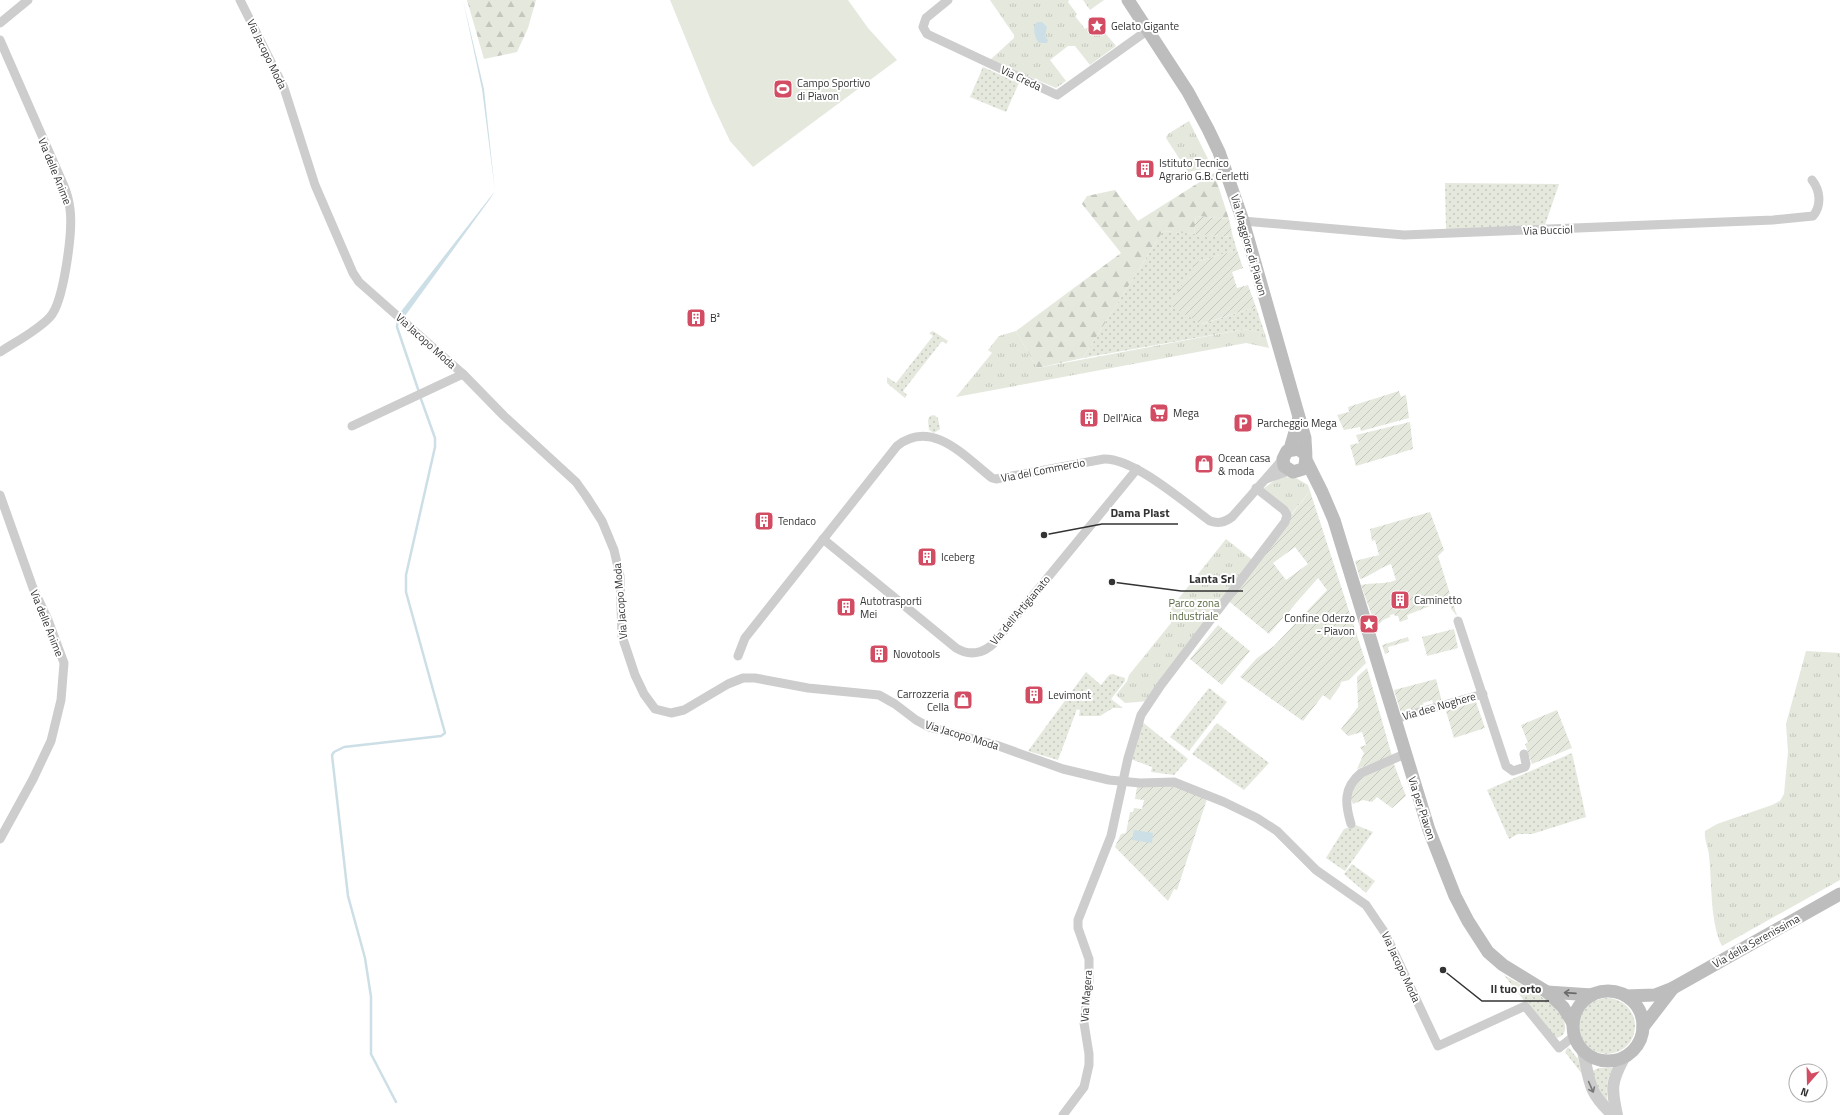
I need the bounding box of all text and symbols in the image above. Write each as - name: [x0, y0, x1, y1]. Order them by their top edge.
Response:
- place icon: Gelato Gigante: [1086, 15, 1108, 37]
- street label: Via Jacopo Moda: [243, 16, 291, 92]
- place label: Gelato Gigante: [1111, 18, 1180, 34]
- street label: Via Creda: [998, 62, 1044, 95]
- place label: Campo Sportivo di Piavon: [797, 75, 871, 104]
- sports icon: Campo Sportivo di Piavon: [772, 78, 794, 100]
- street label: Via delle Anime: [34, 135, 76, 207]
- place label: Istituto Tecnico Agrario G.B. Cerletti: [1159, 155, 1249, 184]
- building icon: Istituto Tecnico Agrario G.B. Cerletti: [1134, 158, 1156, 180]
- street label: Via Maggiore di Piavon: [1227, 193, 1271, 298]
- street label: Via Bucciol: [1523, 221, 1573, 239]
- building icon: B³: [685, 307, 707, 329]
- street label: Via Jacopo Moda: [392, 310, 460, 373]
- place label: B³: [710, 310, 720, 326]
- supermarket icon: Mega: [1148, 402, 1170, 424]
- place label: Mega: [1173, 405, 1199, 421]
- building icon: Dell'Aica: [1078, 407, 1100, 429]
- place label: Dell'Aica: [1103, 410, 1142, 426]
- parking icon: Parcheggio Mega: [1232, 412, 1254, 434]
- place label: Parcheggio Mega: [1257, 415, 1337, 431]
- place label: Ocean casa & moda: [1218, 450, 1271, 479]
- shop icon: Ocean casa & moda: [1193, 453, 1215, 475]
- street label: Via del Commercio: [1000, 454, 1087, 486]
- callout: Dama Plast: [1102, 500, 1178, 524]
- text: Dama Plast: [1110, 503, 1170, 522]
- building icon: Tendaco: [753, 510, 775, 532]
- place label: Tendaco: [778, 513, 816, 529]
- building icon: Iceberg: [916, 546, 938, 568]
- place label: Iceberg: [941, 549, 975, 565]
- street label: Via Jacopo Moda: [609, 562, 631, 640]
- callout: Lanta Srl: [1181, 567, 1243, 591]
- text: Lanta Srl: [1189, 569, 1235, 588]
- street label: Via dell'Artigianato: [986, 572, 1054, 648]
- street label: Via delle Anime: [26, 587, 68, 659]
- building icon: Caminetto: [1389, 589, 1411, 611]
- place label: Caminetto: [1414, 592, 1462, 608]
- place label: Autotrasporti Mei: [860, 593, 922, 622]
- park label: Parco zona industriale: [1169, 595, 1220, 624]
- building icon: Autotrasporti Mei: [835, 596, 857, 618]
- place label: Confine Oderzo - Piavon: [1284, 610, 1355, 639]
- place icon: Confine Oderzo - Piavon: [1358, 613, 1380, 635]
- building icon: Novotools: [868, 643, 890, 665]
- place label: Novotools: [893, 646, 940, 662]
- building icon: Levimont: [1023, 684, 1045, 706]
- place label: Carrozzeria Cella: [897, 686, 949, 715]
- place label: Levimont: [1048, 687, 1091, 703]
- street label: Via dee Noghere: [1400, 688, 1478, 724]
- shop icon: Carrozzeria Cella: [952, 689, 974, 711]
- street label: Via Jacopo Moda: [923, 716, 1001, 754]
- street label: Via per Piavon: [1404, 774, 1440, 842]
- street label: Via della Serenissima: [1709, 910, 1803, 972]
- street label: Via Jacopo Moda: [1378, 929, 1425, 1005]
- street label: Via Magera: [1076, 969, 1096, 1023]
- callout: Il tuo orto: [1482, 977, 1549, 1001]
- text: Il tuo orto: [1491, 979, 1541, 998]
- one-way arrow: [1564, 990, 1577, 997]
- north arrow: [1788, 1063, 1828, 1103]
- one-way arrow: [1588, 1080, 1595, 1092]
- text: N: [1798, 1084, 1811, 1101]

